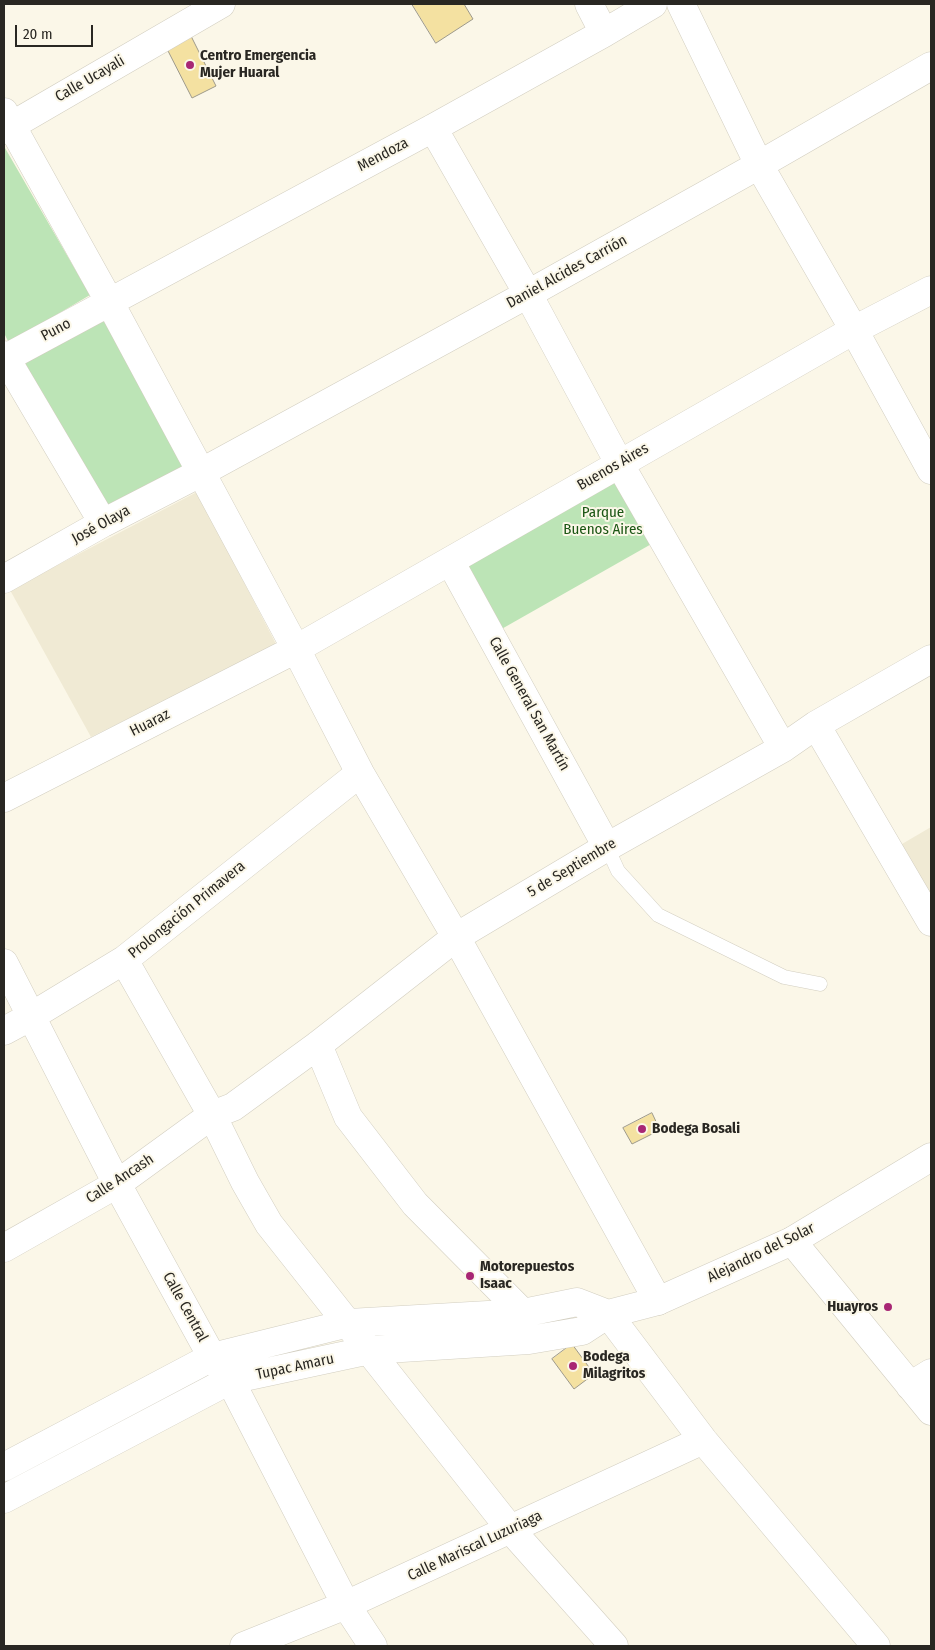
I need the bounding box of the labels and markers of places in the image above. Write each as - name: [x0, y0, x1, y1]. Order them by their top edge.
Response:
- place label: Centro Emergencia Mujer Huaral: [200, 47, 316, 82]
- marker: Centro Emergencia Mujer Huaral: [184, 59, 196, 71]
- place label: Bodega Bosali: [652, 1120, 740, 1138]
- marker: Bodega Bosali: [636, 1123, 648, 1135]
- place label: Motorepuestos Isaac: [480, 1258, 574, 1293]
- marker: Motorepuestos Isaac: [464, 1270, 476, 1282]
- place label: Huayros: [827, 1298, 878, 1316]
- marker: Huayros: [882, 1301, 894, 1313]
- place label: Bodega Milagritos: [583, 1348, 645, 1383]
- marker: Bodega Milagritos: [567, 1360, 579, 1372]

